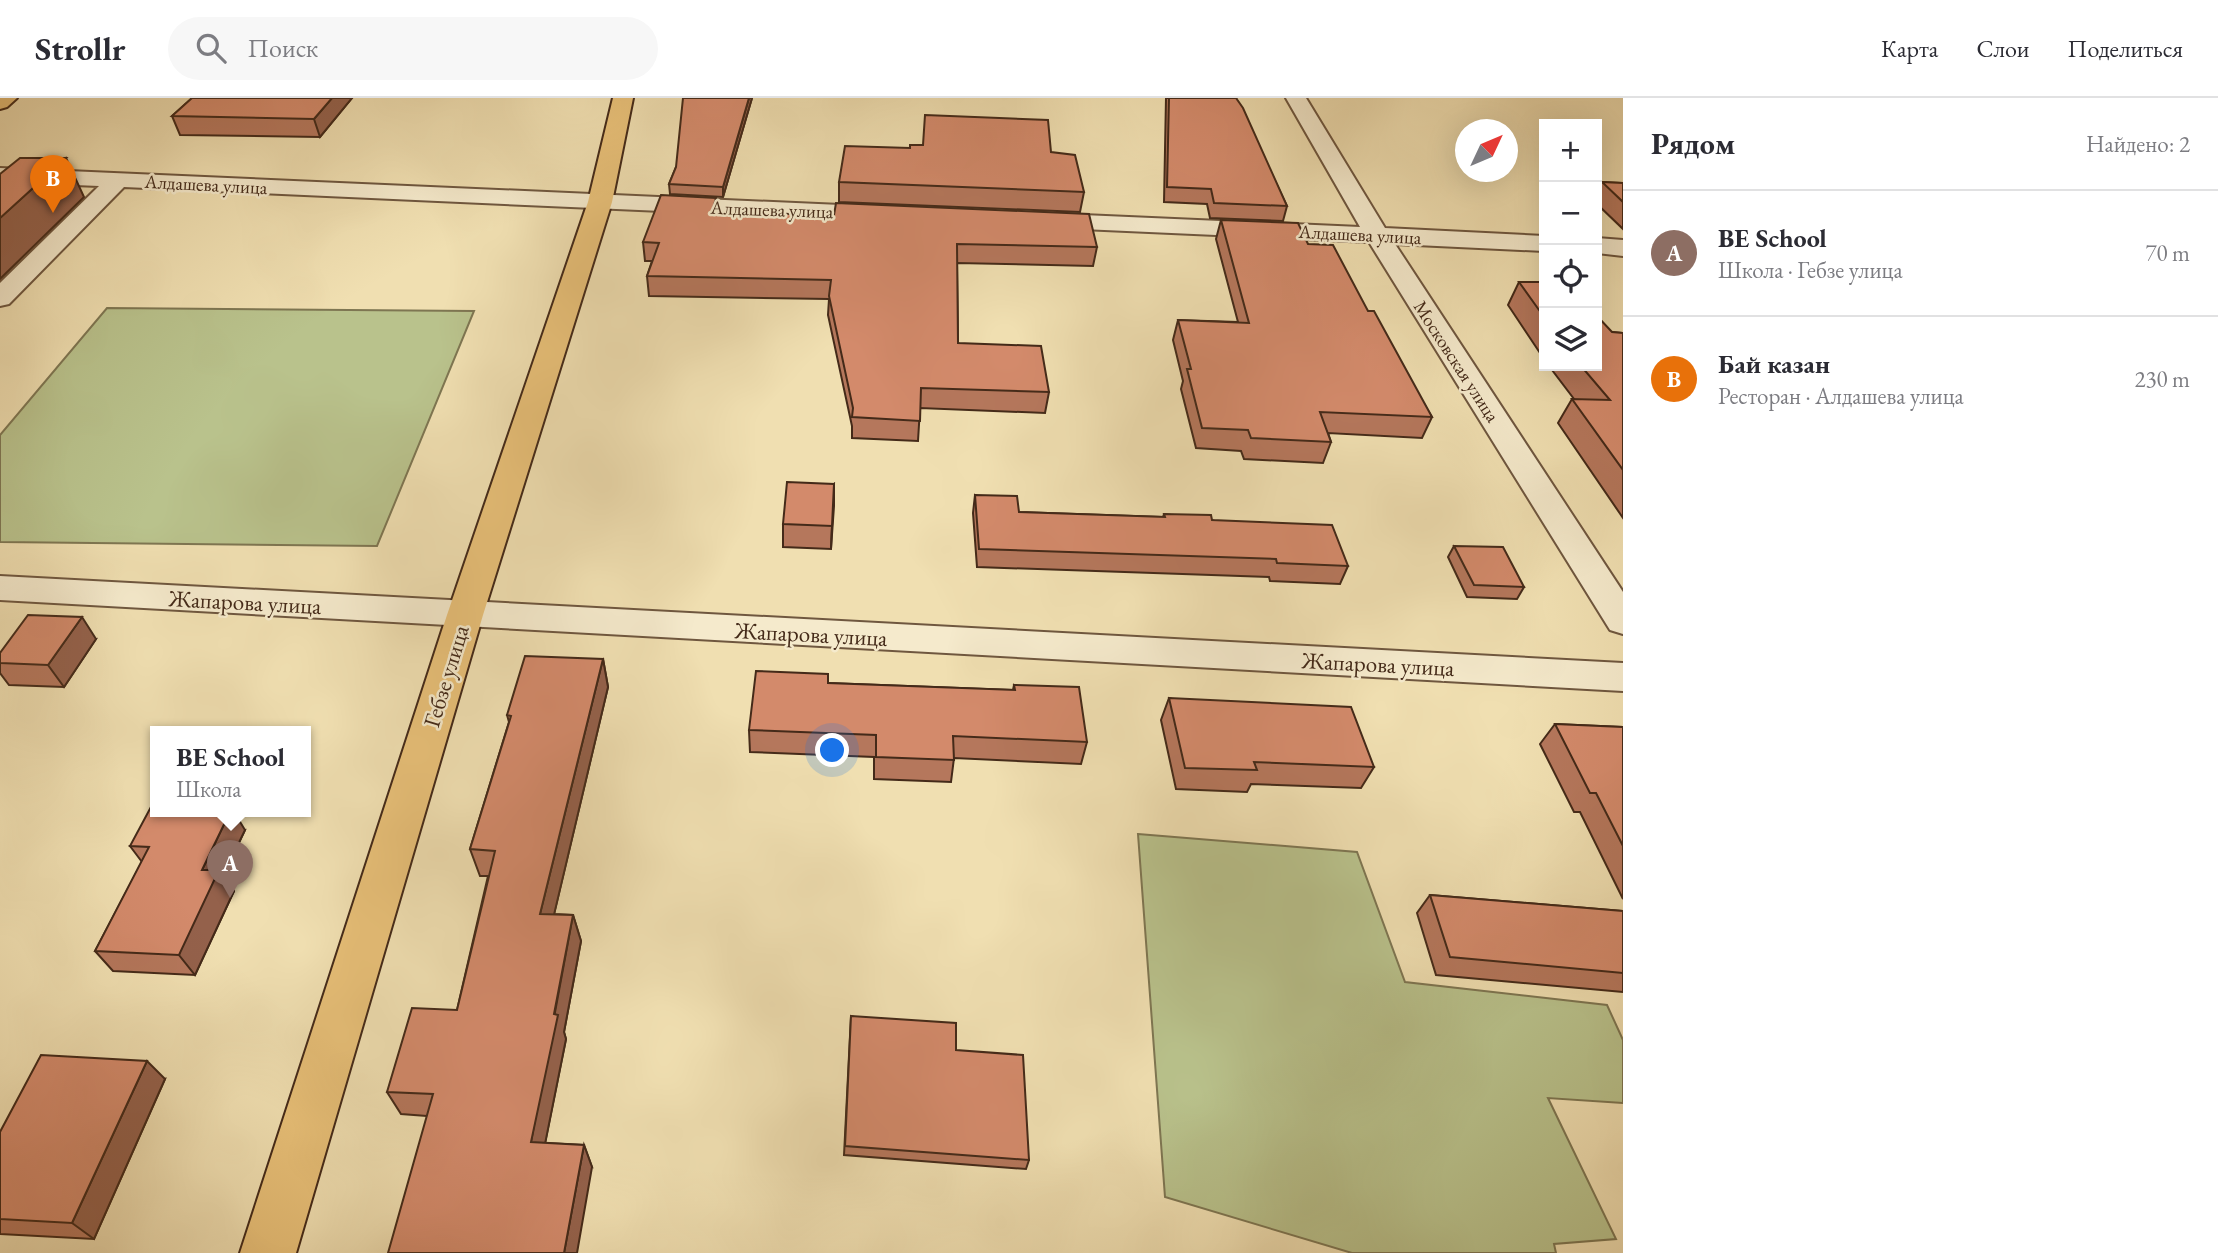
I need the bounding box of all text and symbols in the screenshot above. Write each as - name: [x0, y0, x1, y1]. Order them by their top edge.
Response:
- search box: [168, 17, 658, 80]
- text: Strollr: [35, 27, 126, 70]
- icon: search: [192, 29, 230, 67]
- text: Поиск: [248, 31, 318, 65]
- text: Карта: [1881, 33, 1938, 64]
- text: Слои: [1976, 33, 2030, 64]
- text: Поделиться: [2068, 33, 2183, 64]
- north arrow: [1455, 119, 1518, 182]
- map controls: [1539, 119, 1602, 371]
- button: +: [1539, 119, 1602, 182]
- text: Рядом: [1651, 124, 1735, 163]
- text: Найдено: 2: [2086, 129, 2190, 159]
- pin: B: [30, 155, 76, 213]
- street label: Алдашева улица: [143, 169, 268, 200]
- button: −: [1539, 182, 1602, 245]
- street label: Алдашева улица: [709, 195, 834, 224]
- street label: Алдашева улица: [1297, 219, 1422, 250]
- text: BE School: [1718, 221, 1827, 255]
- text: A: [1666, 238, 1682, 268]
- text: 70 m: [2145, 238, 2190, 268]
- button: locate: [1539, 245, 1602, 308]
- text: Школа · Гебзе улица: [1718, 255, 1903, 285]
- street label: Московская улица: [1408, 296, 1505, 427]
- button: layers: [1539, 308, 1602, 371]
- text: Бай казан: [1718, 347, 1830, 381]
- text: B: [1667, 364, 1681, 394]
- text: 230 m: [2134, 364, 2190, 394]
- text: Ресторан · Алдашева улица: [1718, 381, 1964, 411]
- street label: Жапарова улица: [167, 583, 323, 621]
- street label: Жапарова улица: [733, 615, 889, 653]
- street label: Гебзе улица: [416, 620, 476, 731]
- street label: Жапарова улица: [1300, 645, 1456, 683]
- popup: [150, 726, 311, 817]
- your location: [815, 733, 849, 767]
- text: BE School: [176, 740, 285, 774]
- text: Школа: [176, 774, 242, 804]
- pin: A: [207, 840, 253, 898]

